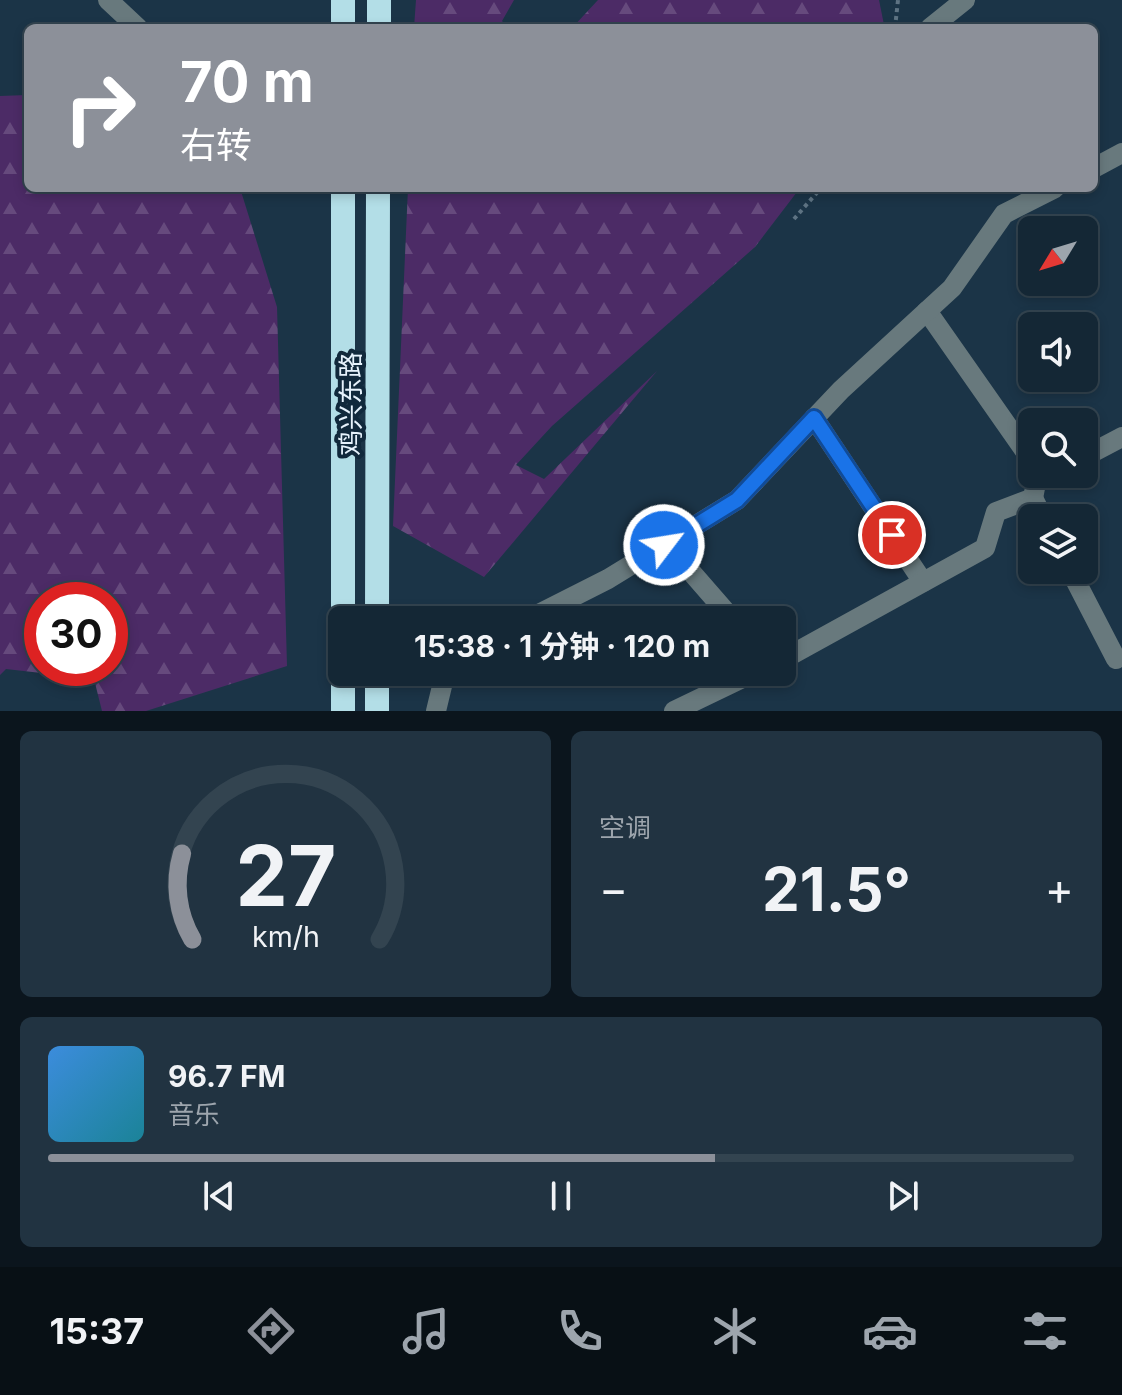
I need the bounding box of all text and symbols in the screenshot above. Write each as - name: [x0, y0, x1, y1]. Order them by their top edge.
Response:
- text: 70 m: [180, 48, 314, 116]
- icon: right: [48, 56, 152, 160]
- text: 右转: [180, 123, 252, 167]
- north arrow: [1018, 216, 1098, 296]
- map controls: [1018, 216, 1098, 584]
- button: sound: [1018, 312, 1098, 392]
- street label: 鸡兴东路: [335, 352, 366, 456]
- button: search: [1018, 408, 1098, 488]
- pin: [858, 501, 926, 569]
- position arrow: [622, 503, 706, 587]
- button: layers: [1018, 504, 1098, 584]
- icon: arrive: [870, 513, 914, 557]
- speed limit sign: 30: [24, 582, 128, 686]
- text: 15:38 · 1 分钟 · 120 m: [414, 628, 710, 664]
- text: 空调: [599, 812, 651, 843]
- text: 27: [235, 825, 336, 926]
- text: 21.5°: [762, 853, 911, 925]
- text: −: [599, 862, 628, 916]
- text: +: [1045, 862, 1074, 916]
- text: km/h: [252, 919, 319, 954]
- text: 96.7 FM: [168, 1058, 285, 1094]
- text: 音乐: [168, 1099, 220, 1130]
- icon: previous: [197, 1174, 241, 1218]
- icon: pause: [539, 1174, 583, 1218]
- icon: next: [881, 1174, 925, 1218]
- icon: directions: [243, 1303, 299, 1359]
- icon: music: [398, 1303, 454, 1359]
- icon: phone: [552, 1303, 608, 1359]
- icon: climate: [707, 1303, 763, 1359]
- icon: car: [862, 1303, 918, 1359]
- icon: filters: [1017, 1303, 1073, 1359]
- text: 15:37: [49, 1309, 144, 1353]

